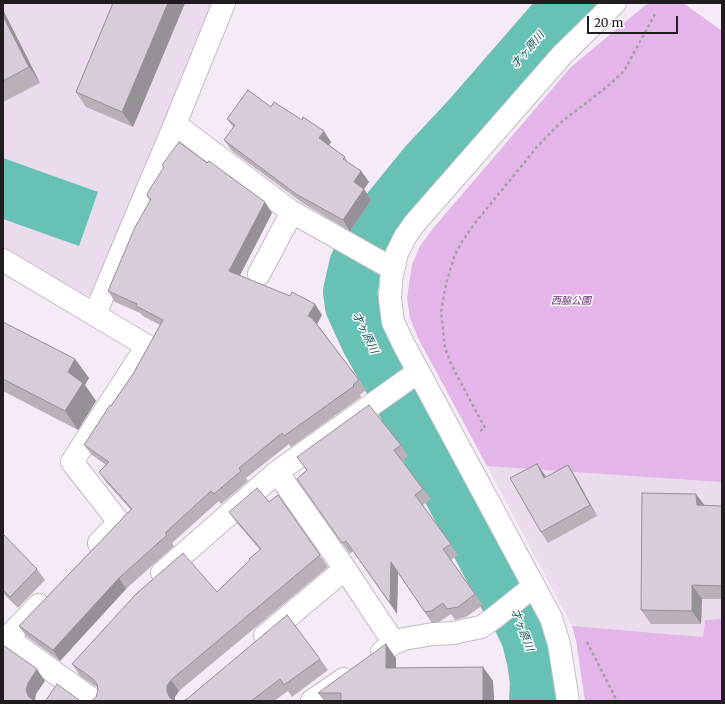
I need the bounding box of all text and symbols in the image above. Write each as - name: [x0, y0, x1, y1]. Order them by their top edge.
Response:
- scale bar: [589, 8, 680, 34]
- text: 20 m: [594, 15, 623, 30]
- water label: 才ヶ原川: [509, 29, 547, 71]
- park label: 西脇公園: [551, 295, 591, 307]
- water label: 才ヶ原川: [349, 310, 381, 356]
- water label: 才ヶ原川: [508, 607, 536, 653]

